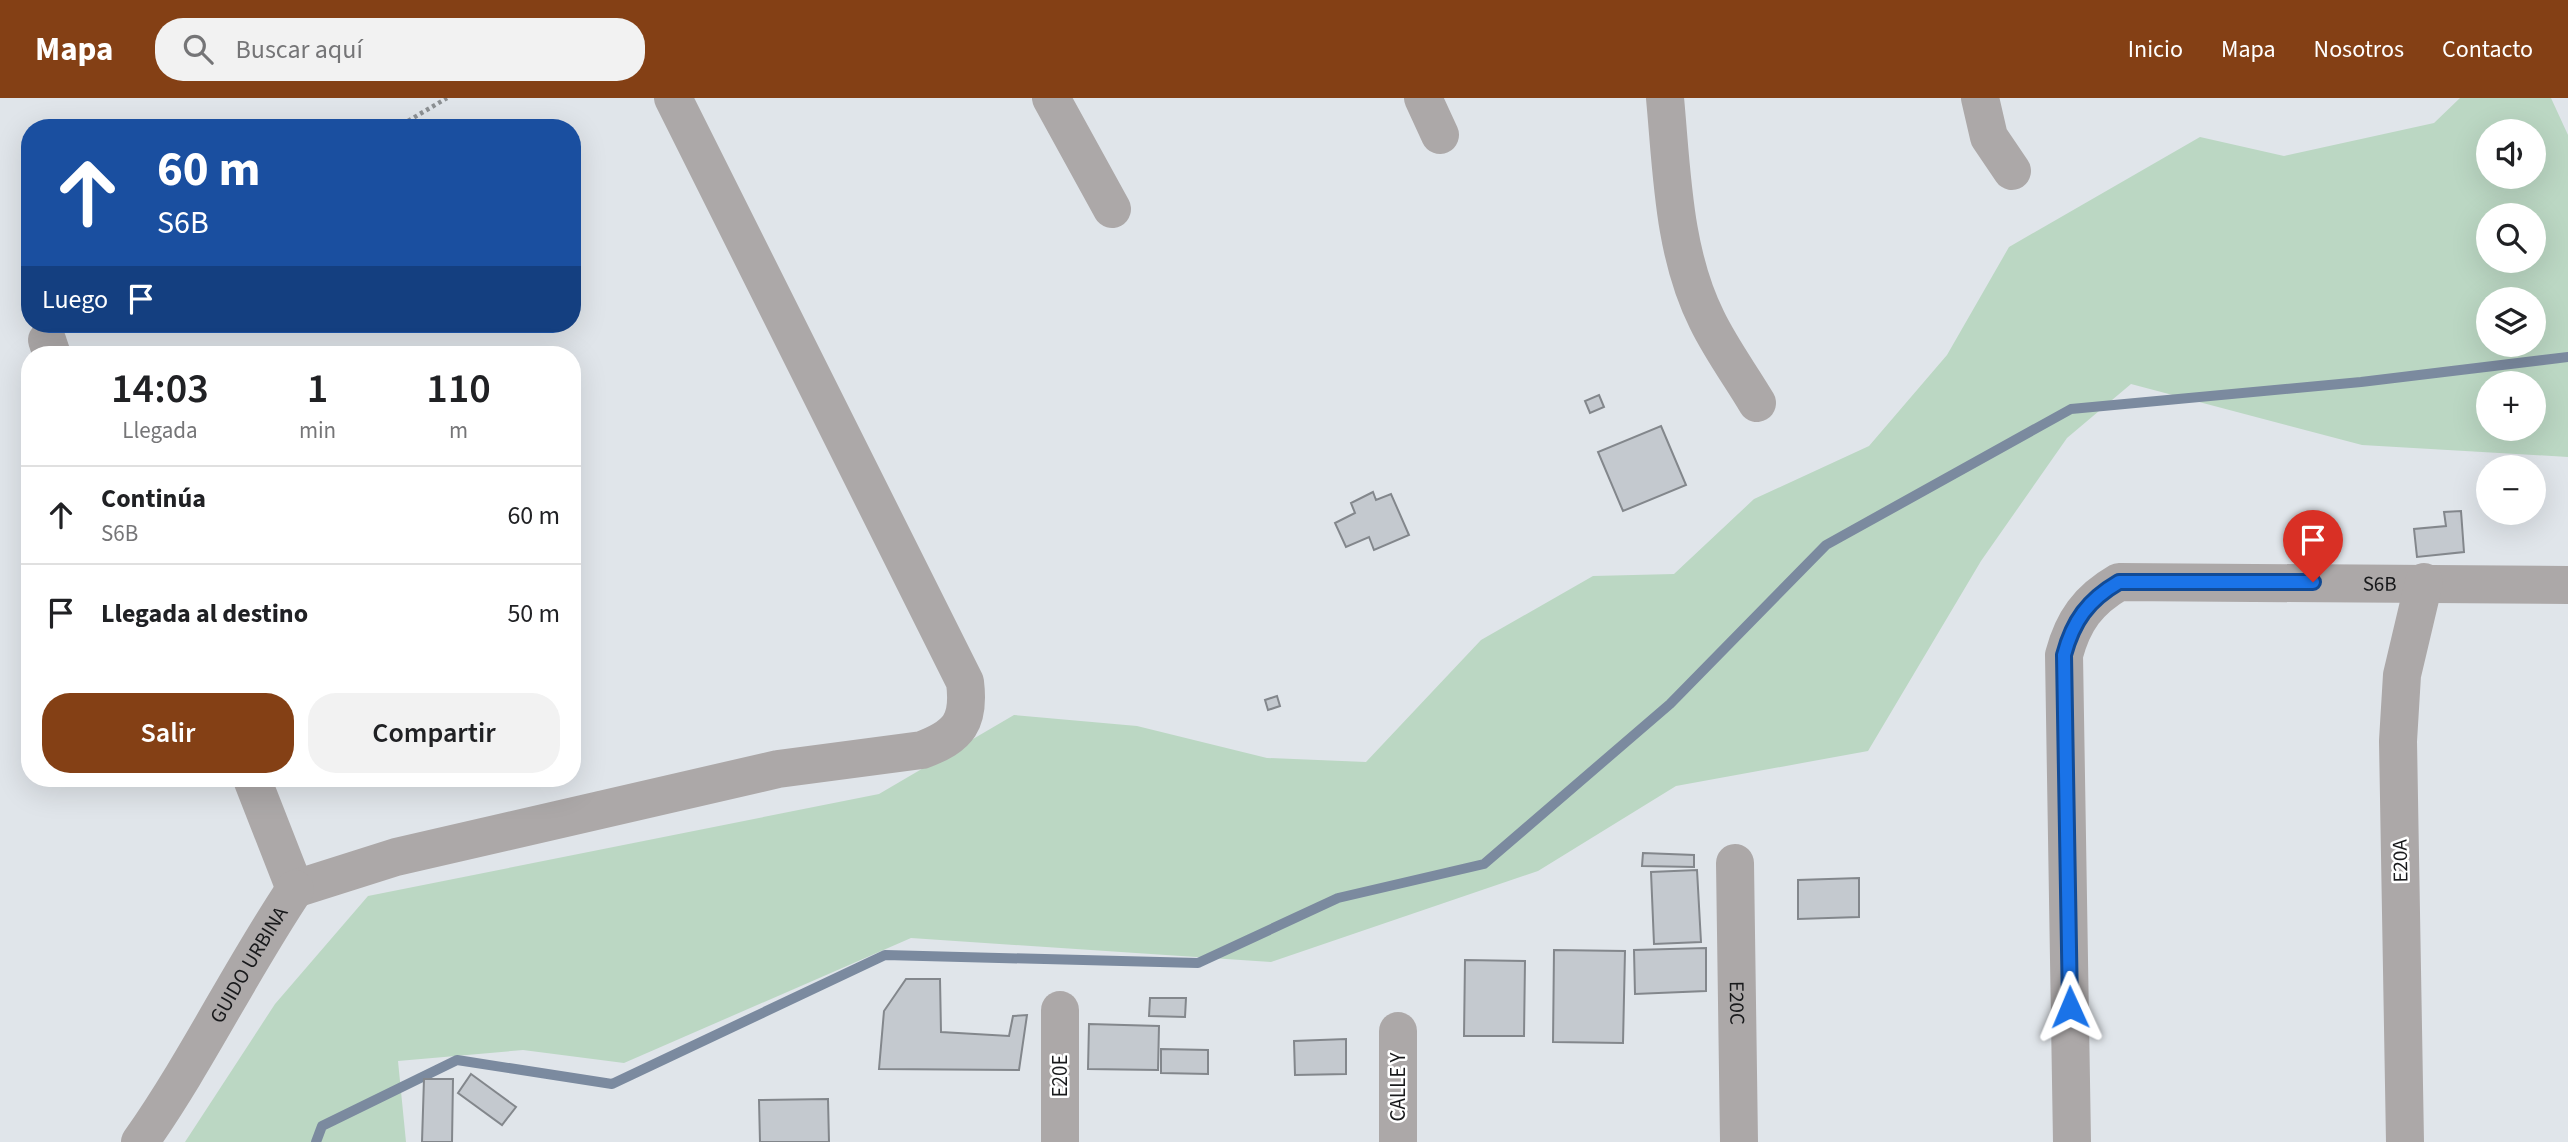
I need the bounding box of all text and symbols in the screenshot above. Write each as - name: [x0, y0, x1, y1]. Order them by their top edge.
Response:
- search box: [155, 18, 645, 81]
- text: Mapa: [35, 26, 113, 73]
- icon: search: [179, 30, 217, 68]
- text: Buscar aquí: [235, 31, 363, 68]
- text: Inicio: [2128, 32, 2183, 67]
- text: Mapa: [2221, 32, 2276, 67]
- text: Nosotros: [2314, 32, 2404, 67]
- text: Contacto: [2442, 32, 2533, 67]
- map controls: [2476, 119, 2546, 525]
- button: sound: [2476, 119, 2546, 189]
- text: 60 m: [157, 135, 261, 205]
- icon: ahead: [42, 147, 133, 238]
- text: S6B: [157, 200, 209, 246]
- button: search: [2476, 203, 2546, 273]
- icon: arrive: [122, 280, 160, 318]
- text: Luego: [42, 281, 108, 318]
- button: layers: [2476, 287, 2546, 357]
- text: 14:03: [111, 359, 209, 419]
- text: 1: [307, 359, 328, 419]
- text: 110: [426, 359, 491, 419]
- button: +: [2476, 371, 2546, 441]
- text: Llegada: [122, 414, 198, 447]
- text: min: [299, 414, 336, 447]
- text: m: [449, 414, 468, 447]
- button: −: [2476, 455, 2546, 525]
- text: Continúa: [101, 480, 206, 517]
- icon: ahead: [42, 496, 80, 534]
- text: 60 m: [507, 497, 560, 534]
- pin: [2283, 510, 2343, 582]
- text: S6B: [101, 517, 138, 550]
- icon: arrive: [2294, 521, 2332, 559]
- street label: S6B: [2363, 569, 2397, 599]
- icon: arrive: [42, 594, 80, 632]
- text: Llegada al destino: [101, 595, 308, 632]
- text: 50 m: [507, 595, 560, 632]
- button: Salir: [42, 693, 294, 773]
- button: Compartir: [308, 693, 560, 773]
- street label: E20A: [2385, 838, 2415, 883]
- street label: GUIDO URBINA: [202, 900, 295, 1029]
- position arrow: [2033, 970, 2107, 1044]
- street label: E20C: [1722, 981, 1752, 1025]
- street label: CALLE Y: [1383, 1051, 1413, 1122]
- street label: E20E: [1045, 1054, 1075, 1098]

